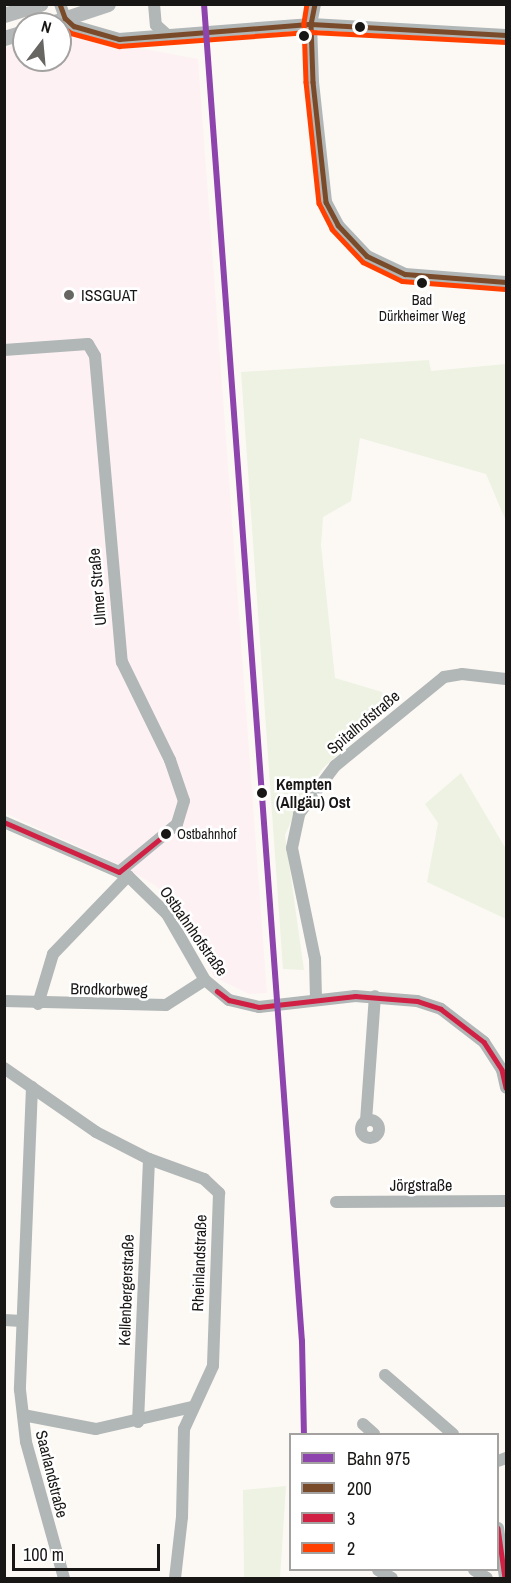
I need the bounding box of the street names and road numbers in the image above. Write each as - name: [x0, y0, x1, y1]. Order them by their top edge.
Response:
- street label: Ulmer Straße: [84, 547, 110, 627]
- street label: Spitalhofstraße: [323, 686, 403, 758]
- street label: Ostbahnhofstraße: [156, 882, 232, 980]
- street label: Brodkorbweg: [70, 979, 148, 999]
- street label: Jörgstraße: [390, 1175, 452, 1195]
- street label: Rheinlandstraße: [188, 1214, 210, 1312]
- street label: Kellenbergerstraße: [114, 1234, 138, 1346]
- street label: Saarlandstraße: [32, 1428, 72, 1520]

